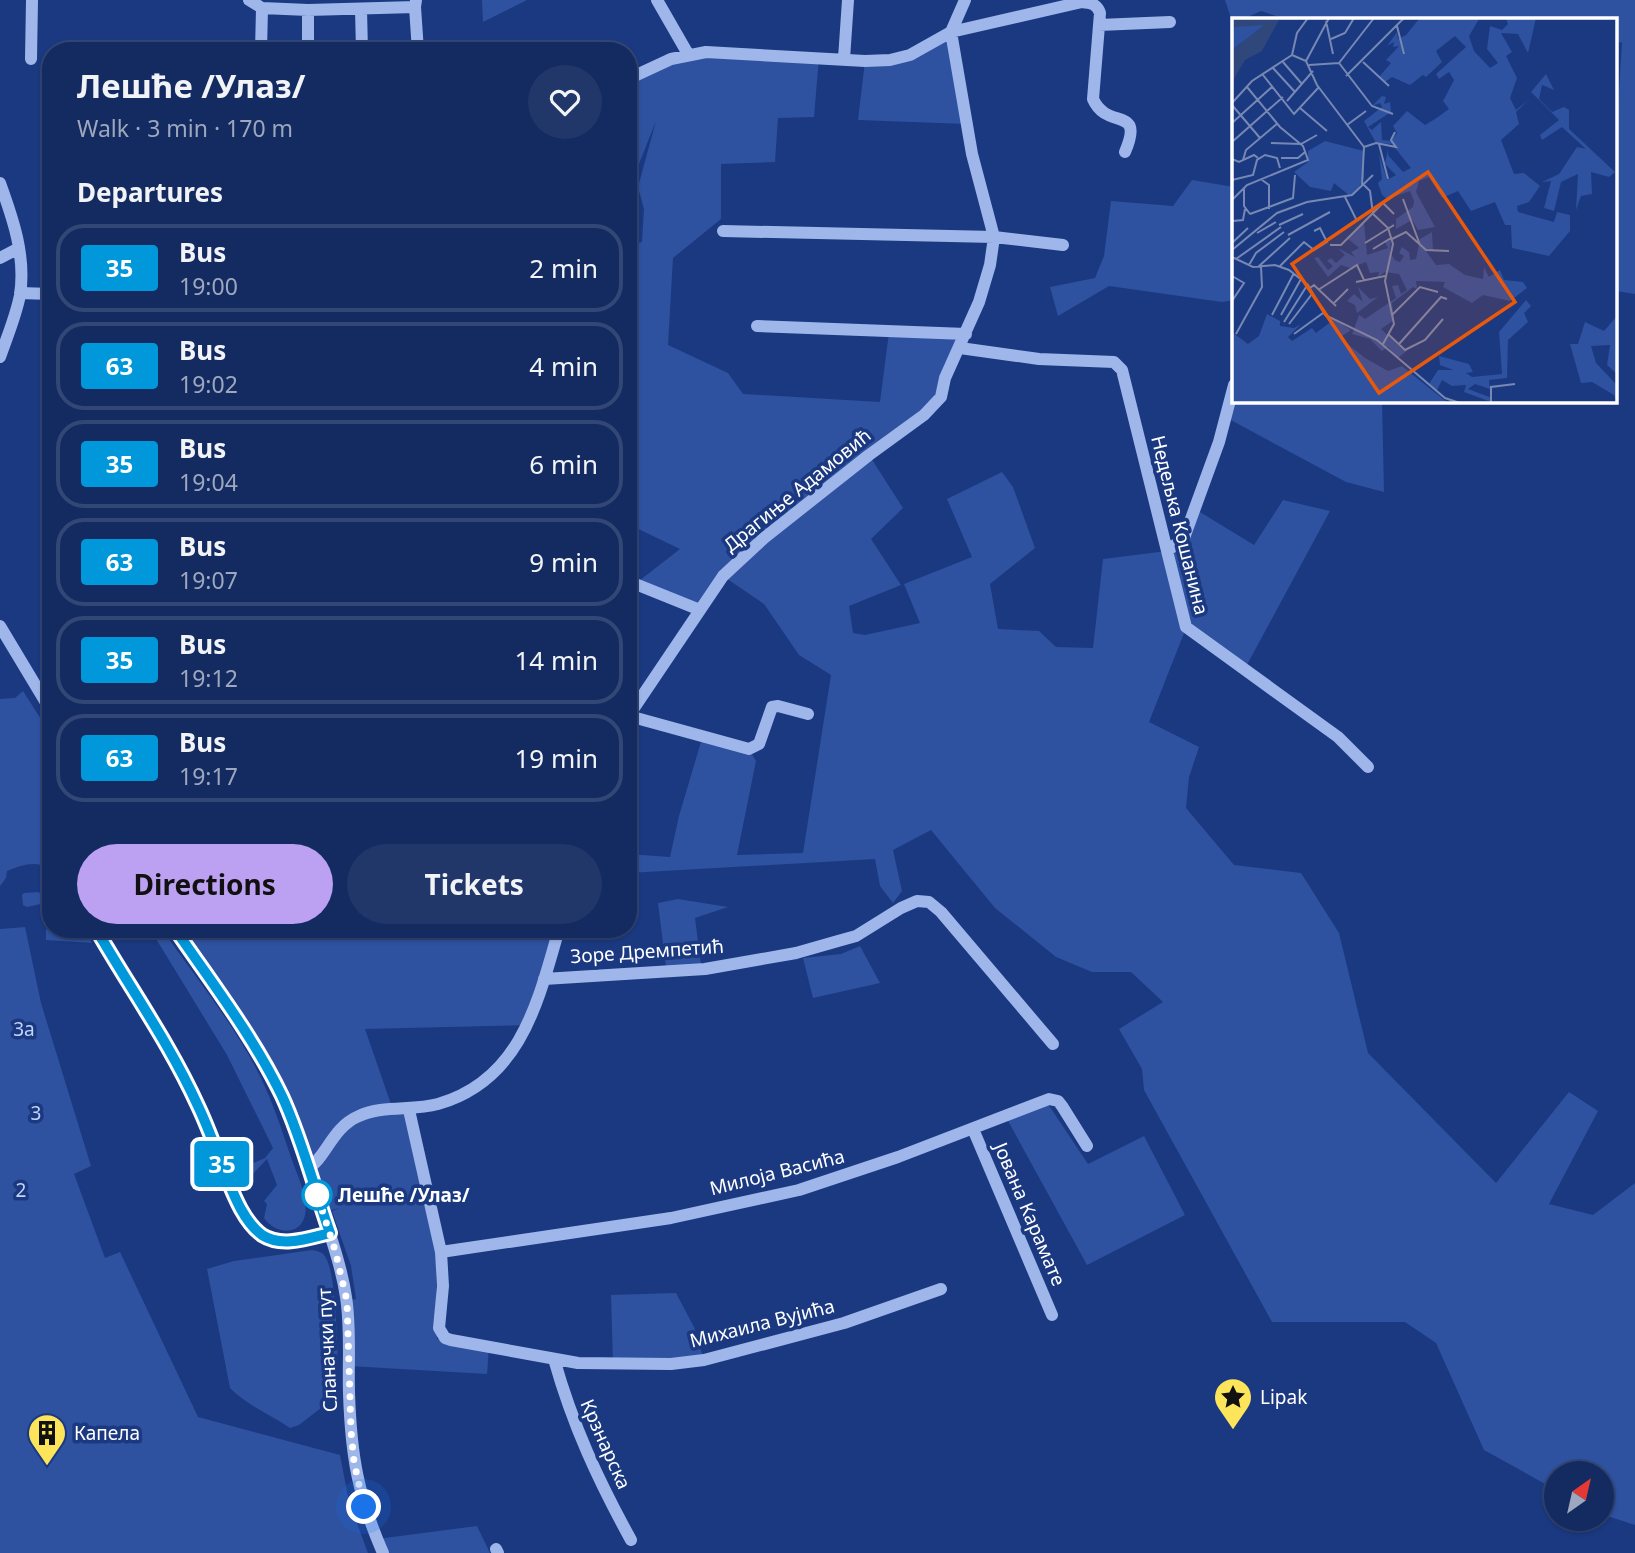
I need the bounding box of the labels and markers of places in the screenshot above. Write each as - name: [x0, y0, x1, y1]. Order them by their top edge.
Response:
- marker: Лешће /Улаз/: [302, 1180, 332, 1210]
- place label: Лешће /Улаз/: [338, 1182, 470, 1208]
- place icon: Lipak: [1212, 1376, 1254, 1431]
- place label: Lipak: [1260, 1384, 1307, 1410]
- building icon: Капела: [26, 1412, 68, 1467]
- place label: Капела: [74, 1420, 140, 1446]

